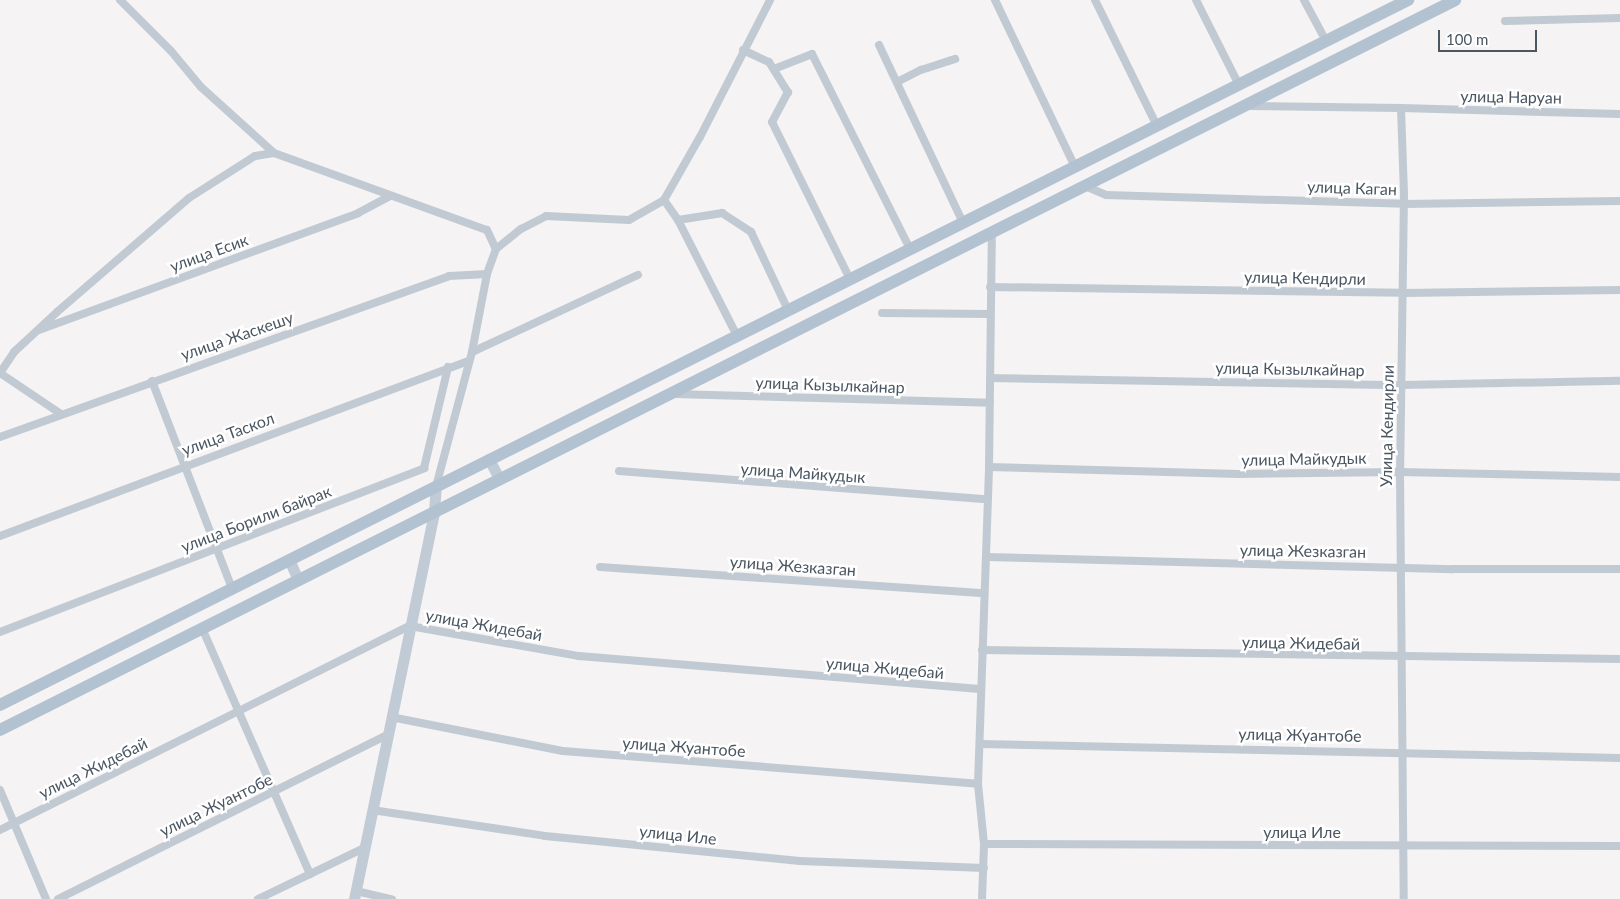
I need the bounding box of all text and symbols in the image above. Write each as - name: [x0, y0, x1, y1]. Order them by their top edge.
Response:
- scale bar: [1440, 20, 1539, 52]
- text: 100 m: [1446, 30, 1488, 48]
- street label: улица Наруан: [1460, 87, 1562, 107]
- street label: улица Каган: [1307, 177, 1397, 199]
- street label: улица Есик: [167, 230, 251, 276]
- street label: улица Кендирли: [1244, 267, 1366, 289]
- street label: улица Жаскешу: [178, 308, 296, 364]
- street label: улица Кызылкайнар: [1215, 358, 1365, 380]
- street label: Улица Кендирли: [1376, 365, 1398, 487]
- street label: улица Кызылкайнар: [755, 373, 905, 397]
- street label: улица Таскол: [179, 408, 277, 460]
- street label: улица Майкудык: [1241, 448, 1367, 470]
- street label: улица Майкудык: [740, 459, 866, 487]
- street label: улица Борили байрак: [178, 481, 334, 557]
- street label: улица Жезказган: [1240, 540, 1366, 562]
- street label: улица Жезказган: [729, 552, 857, 580]
- street label: улица Жидебай: [424, 605, 544, 645]
- street label: улица Жидебай: [1242, 632, 1360, 654]
- street label: улица Жидебай: [825, 653, 945, 683]
- street label: улица Жуантобе: [1238, 724, 1362, 746]
- street label: улица Жидебай: [36, 733, 150, 803]
- street label: улица Жуантобе: [622, 733, 746, 761]
- street label: улица Жуантобе: [156, 769, 276, 841]
- street label: улица Иле: [638, 821, 718, 849]
- street label: улица Иле: [1263, 822, 1341, 842]

